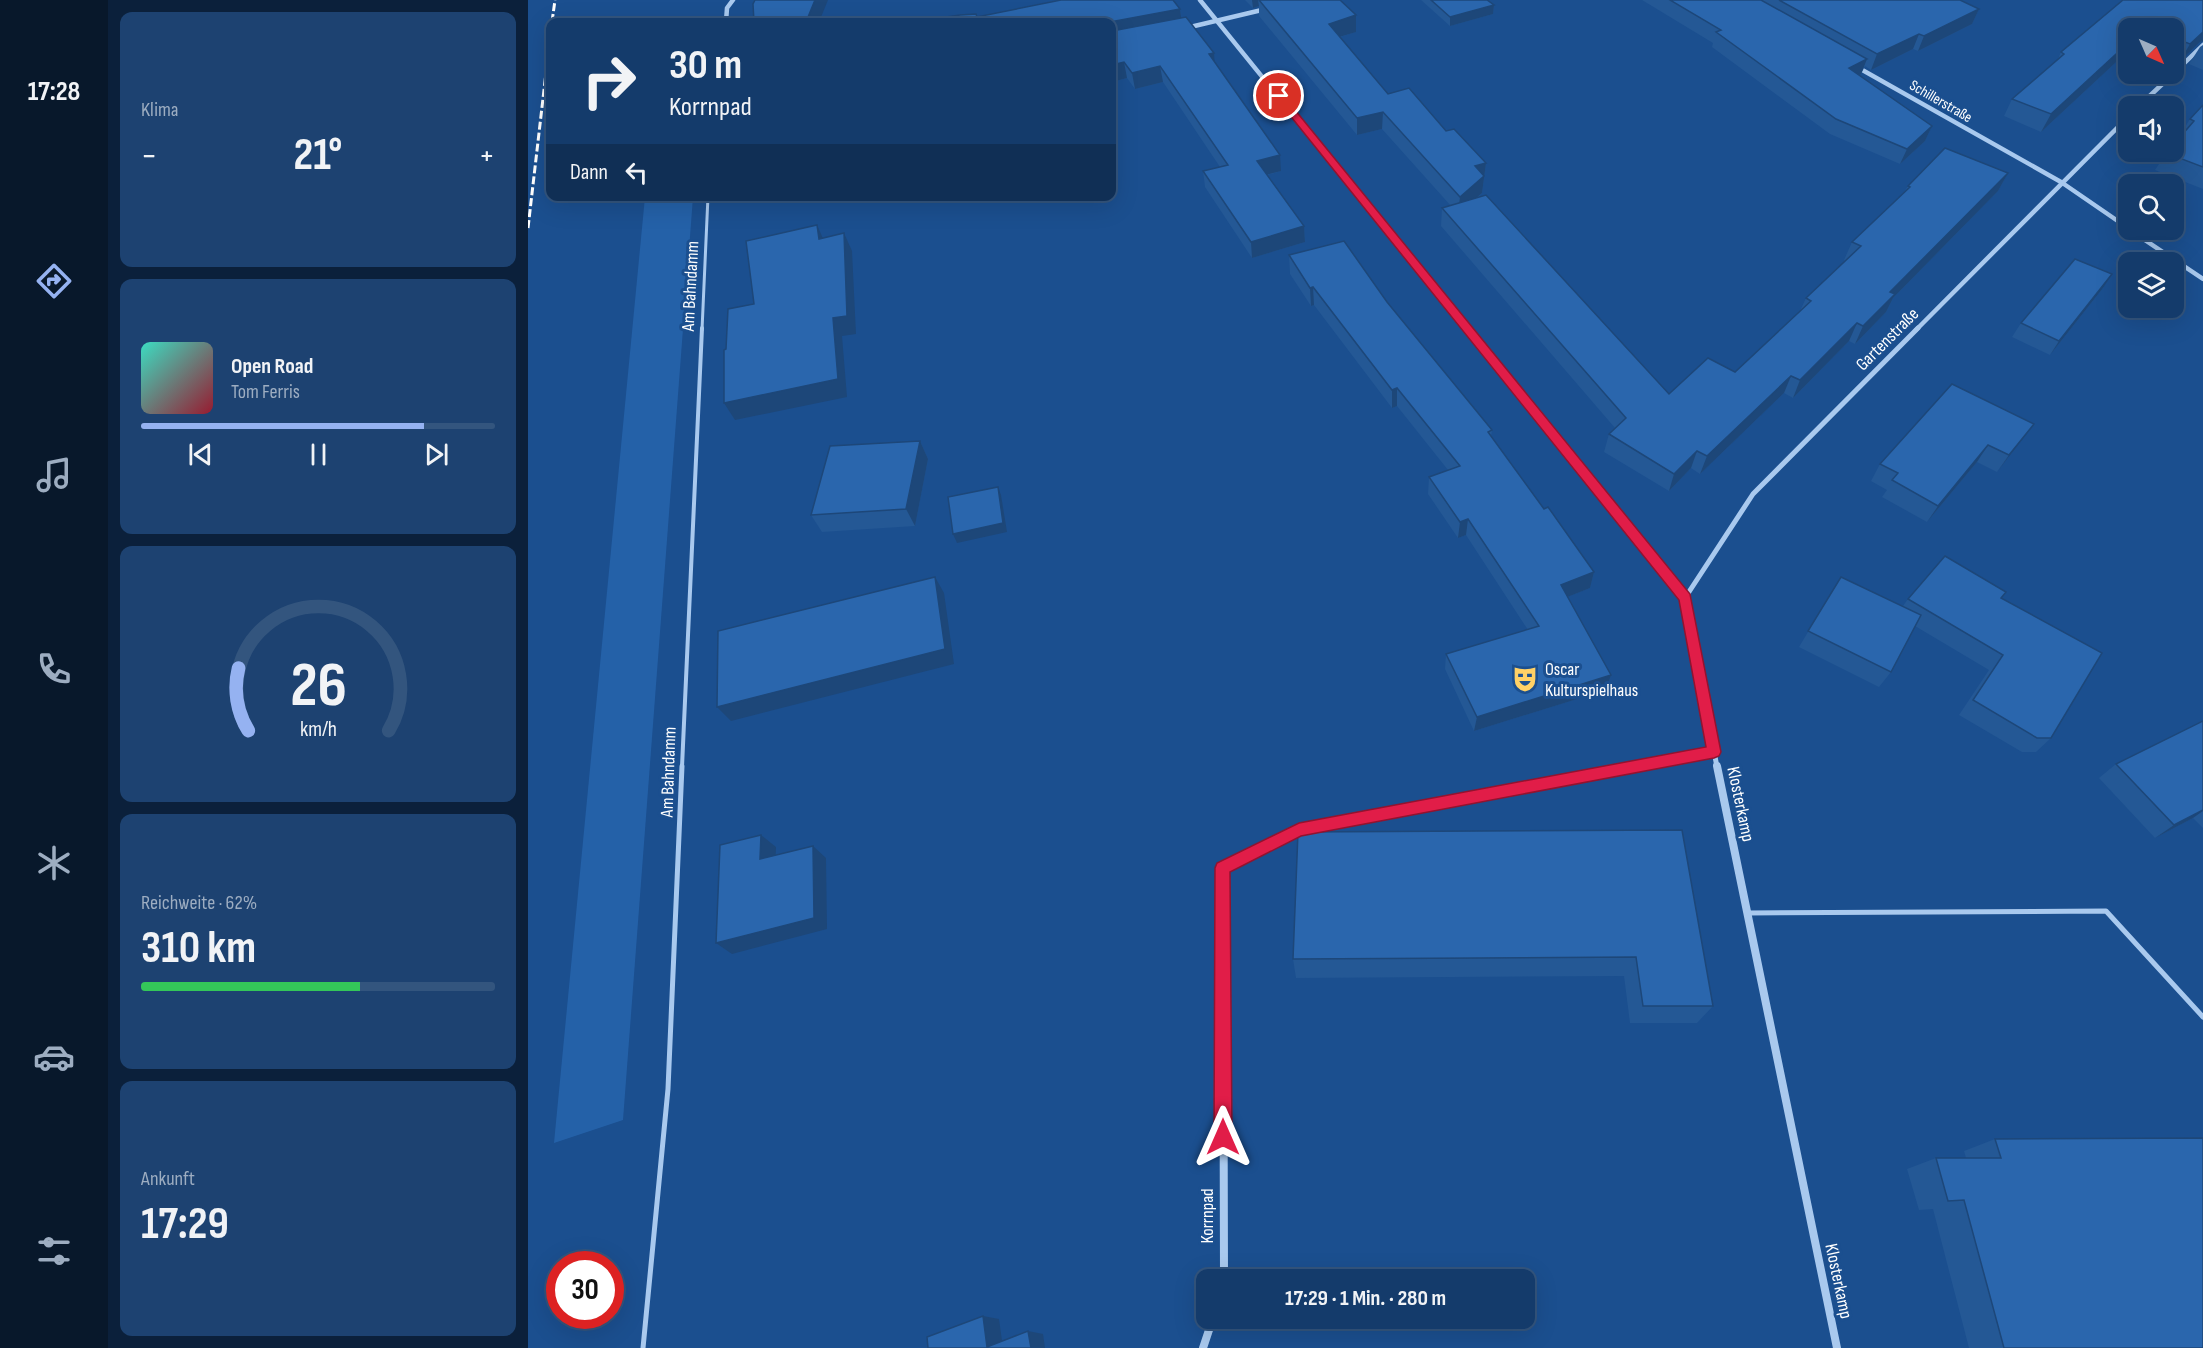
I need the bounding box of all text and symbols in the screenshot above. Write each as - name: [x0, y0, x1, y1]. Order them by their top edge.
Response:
- north arrow: [2118, 18, 2184, 84]
- map controls: [2118, 18, 2184, 318]
- text: 30 m: [669, 40, 742, 91]
- icon: right: [570, 42, 648, 120]
- pin: [1253, 70, 1304, 121]
- text: 17:28: [28, 76, 80, 108]
- street label: Schillerstraße: [1906, 76, 1976, 127]
- icon: arrive: [1262, 79, 1295, 112]
- text: Korrnpad: [669, 91, 752, 123]
- button: sound: [2118, 96, 2184, 162]
- text: Klima: [141, 98, 179, 122]
- text: 21°: [294, 128, 342, 183]
- text: −: [141, 136, 157, 176]
- text: +: [479, 136, 495, 176]
- icon: left: [620, 156, 653, 189]
- text: Dann: [570, 159, 608, 186]
- button: search: [2118, 174, 2184, 240]
- street label: Am Bahndamm: [678, 240, 703, 333]
- button: layers: [2118, 252, 2184, 318]
- icon: directions: [33, 260, 75, 302]
- street label: Gartenstraße: [1852, 304, 1923, 375]
- text: Open Road: [231, 353, 313, 380]
- text: Tom Ferris: [231, 380, 300, 404]
- icon: previous: [184, 438, 217, 471]
- icon: pause: [302, 438, 335, 471]
- icon: next: [420, 438, 453, 471]
- icon: music: [33, 454, 75, 496]
- icon: phone: [33, 648, 75, 690]
- text: 26: [290, 649, 346, 724]
- place label: Oscar Kulturspielhaus: [1545, 659, 1638, 701]
- theatre icon: Oscar Kulturspielhaus: [1510, 664, 1540, 694]
- text: km/h: [299, 717, 337, 742]
- street label: Am Bahndamm: [656, 726, 681, 819]
- street label: Klosterkamp: [1722, 765, 1759, 843]
- icon: climate: [33, 842, 75, 884]
- text: Reichweite · 62%: [141, 891, 257, 915]
- text: 310 km: [141, 921, 256, 976]
- icon: car: [33, 1036, 75, 1078]
- position arrow: [1191, 1105, 1255, 1169]
- text: Ankunft: [141, 1167, 195, 1191]
- street label: Korrnpad: [1197, 1188, 1218, 1244]
- text: 17:29: [141, 1197, 229, 1252]
- icon: filters: [33, 1230, 75, 1272]
- street label: Klosterkamp: [1820, 1242, 1857, 1320]
- speed limit sign: 30: [546, 1251, 624, 1329]
- text: 17:29 · 1 Min. · 280 m: [1285, 1285, 1446, 1312]

